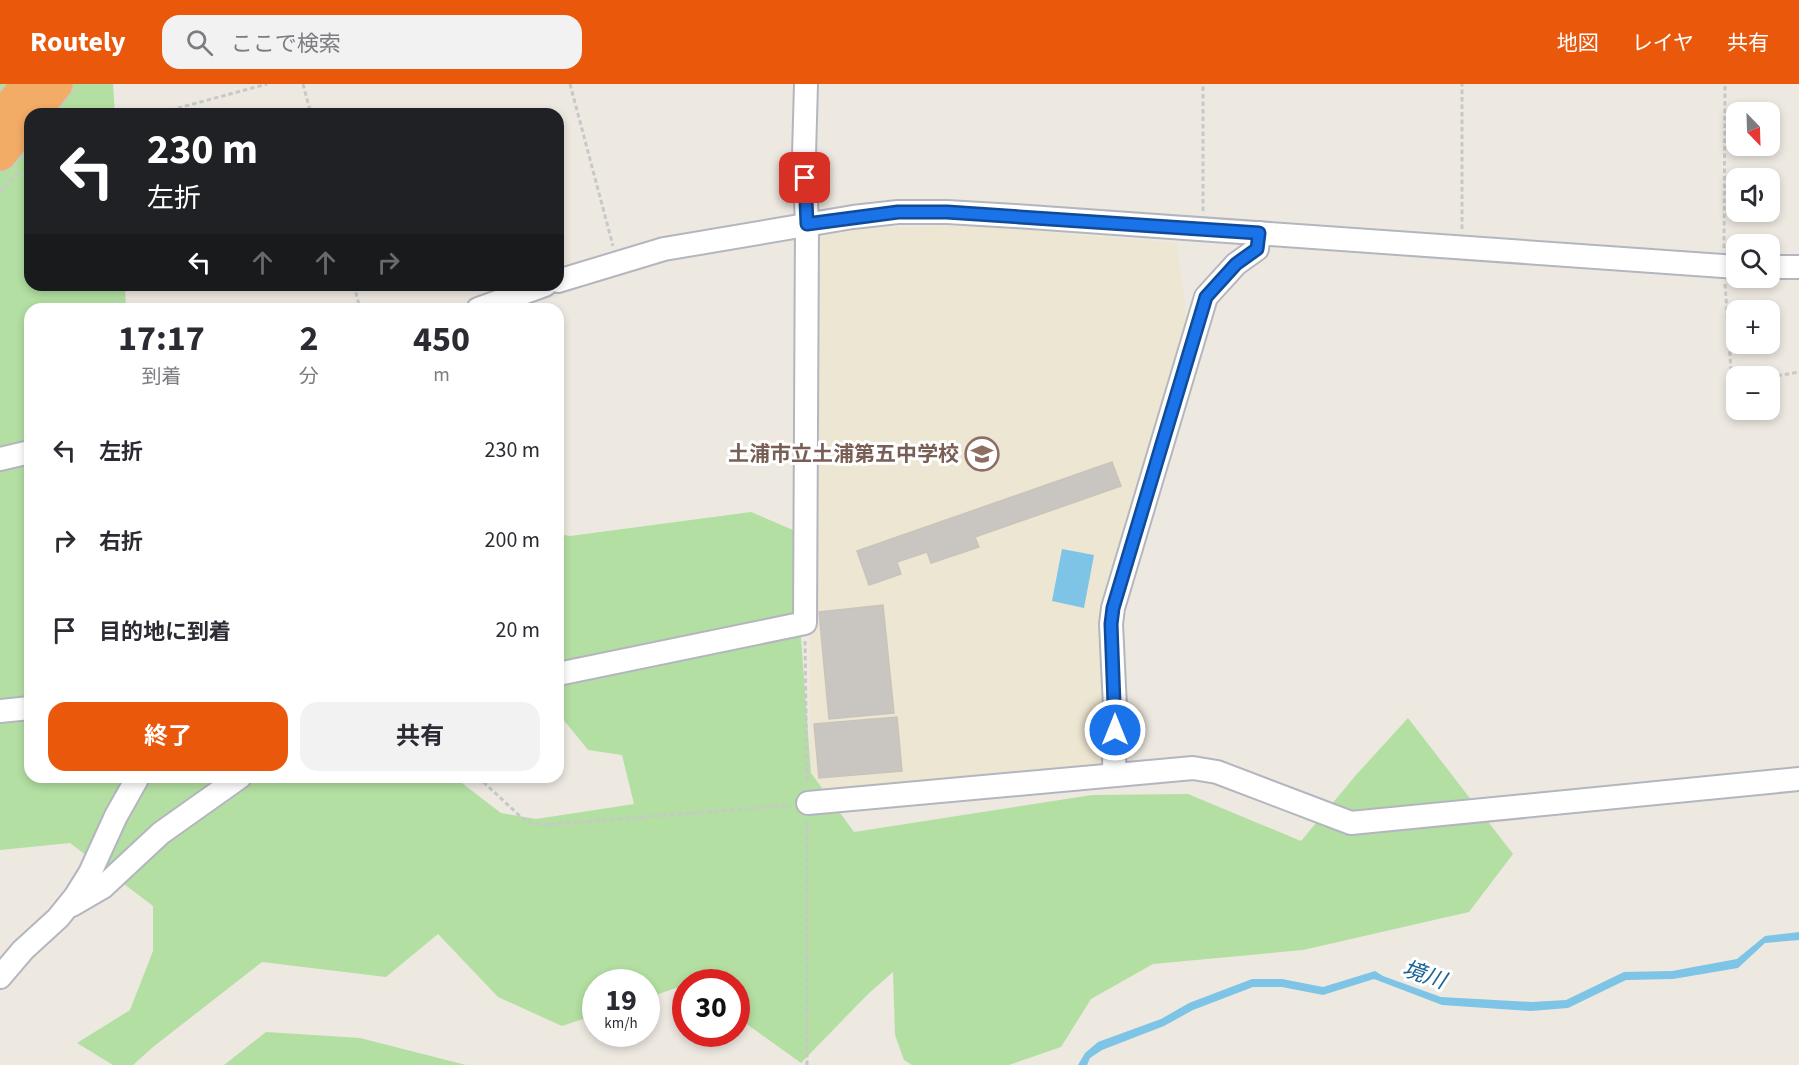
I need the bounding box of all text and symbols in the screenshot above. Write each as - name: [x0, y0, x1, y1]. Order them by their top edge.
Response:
- search box: [162, 15, 582, 69]
- text: Routely: [30, 22, 126, 62]
- icon: search: [183, 26, 216, 59]
- text: ここで検索: [231, 28, 341, 60]
- text: 地図: [1557, 28, 1599, 58]
- text: レイヤ: [1632, 28, 1694, 58]
- text: 共有: [1727, 28, 1769, 58]
- north arrow: [1726, 102, 1780, 156]
- map controls: [1726, 102, 1780, 420]
- text: 230 m: [147, 120, 258, 180]
- icon: left: [48, 132, 126, 210]
- pin: [779, 152, 830, 203]
- icon: arrive: [788, 161, 821, 194]
- button: sound: [1726, 168, 1780, 222]
- text: 左折: [147, 179, 201, 218]
- button: search: [1726, 234, 1780, 288]
- icon: left: [183, 246, 216, 279]
- icon: ahead: [246, 246, 279, 279]
- icon: ahead: [309, 246, 342, 279]
- icon: right: [372, 246, 405, 279]
- button: +: [1726, 300, 1780, 354]
- text: 17:17: [118, 313, 205, 364]
- text: 2: [299, 313, 318, 364]
- text: 450: [413, 314, 470, 365]
- text: m: [433, 361, 450, 389]
- text: 到着: [141, 363, 181, 391]
- text: 分: [299, 363, 319, 391]
- button: −: [1726, 366, 1780, 420]
- icon: left: [48, 434, 81, 467]
- text: 230 m: [485, 434, 540, 466]
- text: 左折: [99, 436, 143, 468]
- school or university icon: 土浦市立土浦第五中学校: [964, 436, 1000, 472]
- place label: 土浦市立土浦第五中学校: [728, 439, 959, 469]
- icon: right: [48, 524, 81, 557]
- text: 200 m: [485, 524, 540, 556]
- text: 右折: [99, 526, 143, 558]
- icon: arrive: [48, 614, 81, 647]
- text: 20 m: [495, 614, 540, 646]
- text: 目的地に到着: [99, 616, 231, 648]
- position arrow: [1083, 698, 1147, 762]
- button: 終了: [48, 702, 288, 771]
- button: 共有: [300, 702, 540, 771]
- water label: 境川: [1398, 953, 1452, 998]
- speed limit sign: 30: [672, 969, 750, 1047]
- text: 19: [605, 979, 637, 1022]
- text: km/h: [604, 1013, 638, 1034]

